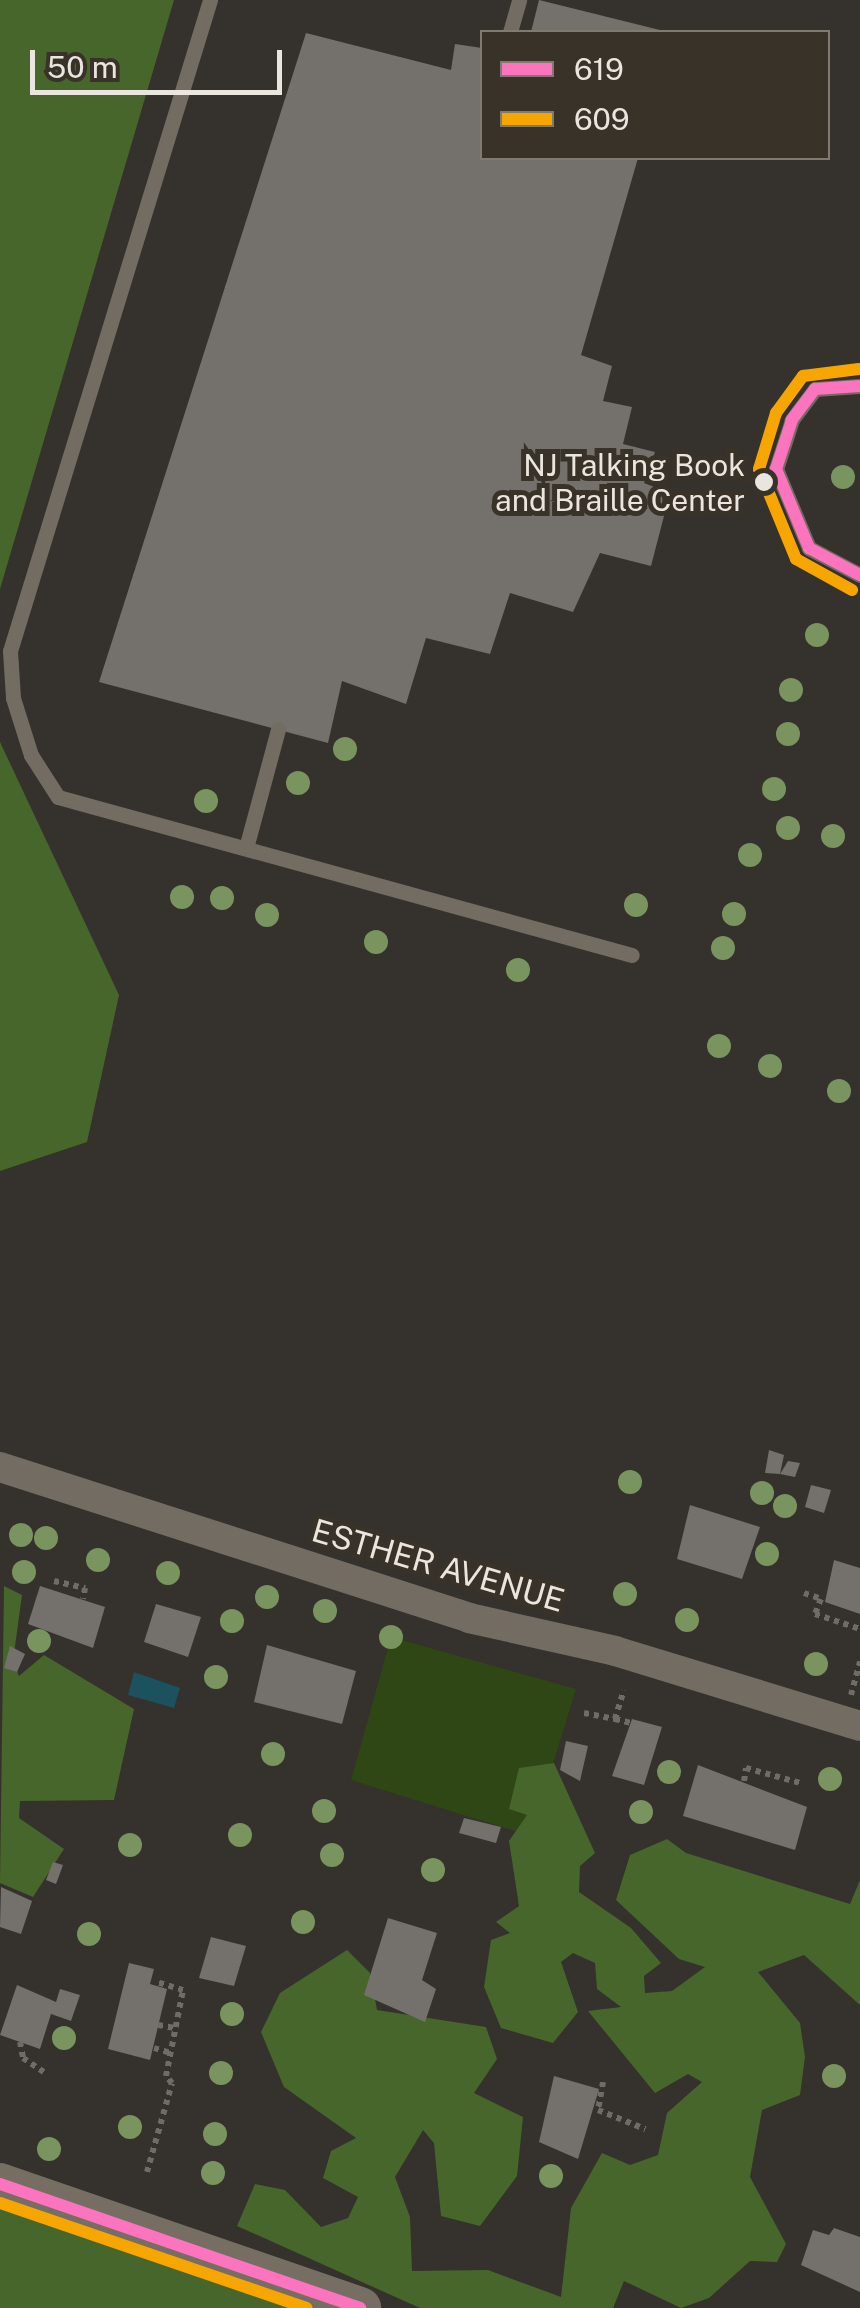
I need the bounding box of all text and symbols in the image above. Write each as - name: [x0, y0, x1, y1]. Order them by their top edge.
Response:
- scale bar: [35, 30, 288, 92]
- legend: [480, 30, 830, 160]
- text: 50 m: [47, 49, 118, 85]
- text: 619: [574, 51, 624, 87]
- text: 609: [574, 101, 629, 137]
- place label: NJ Talking Book and Braille Center: [495, 447, 745, 518]
- marker: NJ Talking Book and Braille Center: [754, 472, 774, 492]
- street label: ESTHER AVENUE: [307, 1512, 569, 1620]

